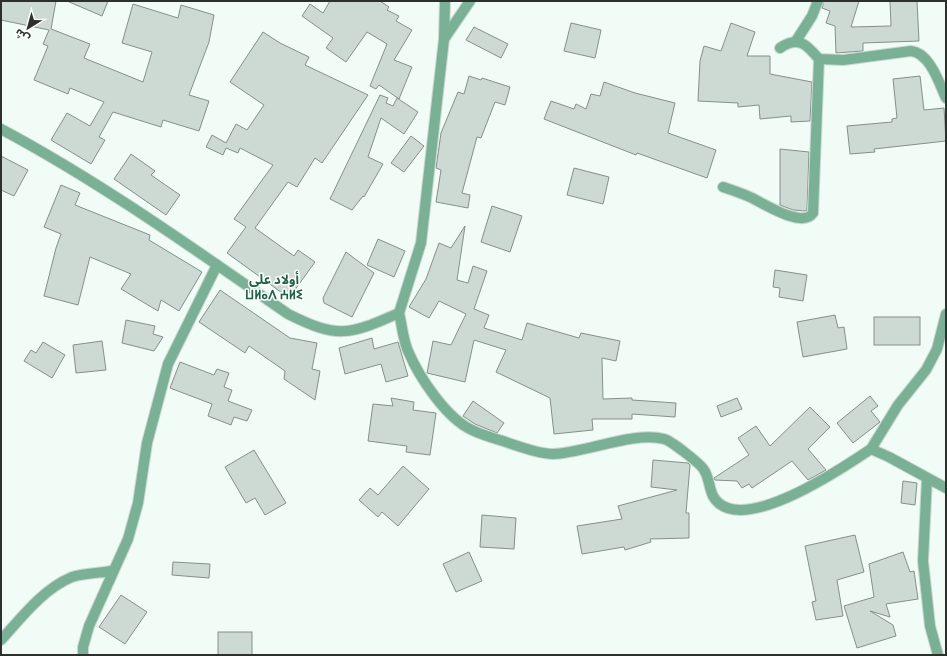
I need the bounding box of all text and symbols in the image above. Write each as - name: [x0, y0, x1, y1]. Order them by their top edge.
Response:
- north arrow: [8, 8, 48, 48]
- text: ش: [12, 26, 32, 45]
- district label: أولاد علي ⵡⵍⴰⴷ ⵄⵍⵉ: [245, 271, 303, 302]

